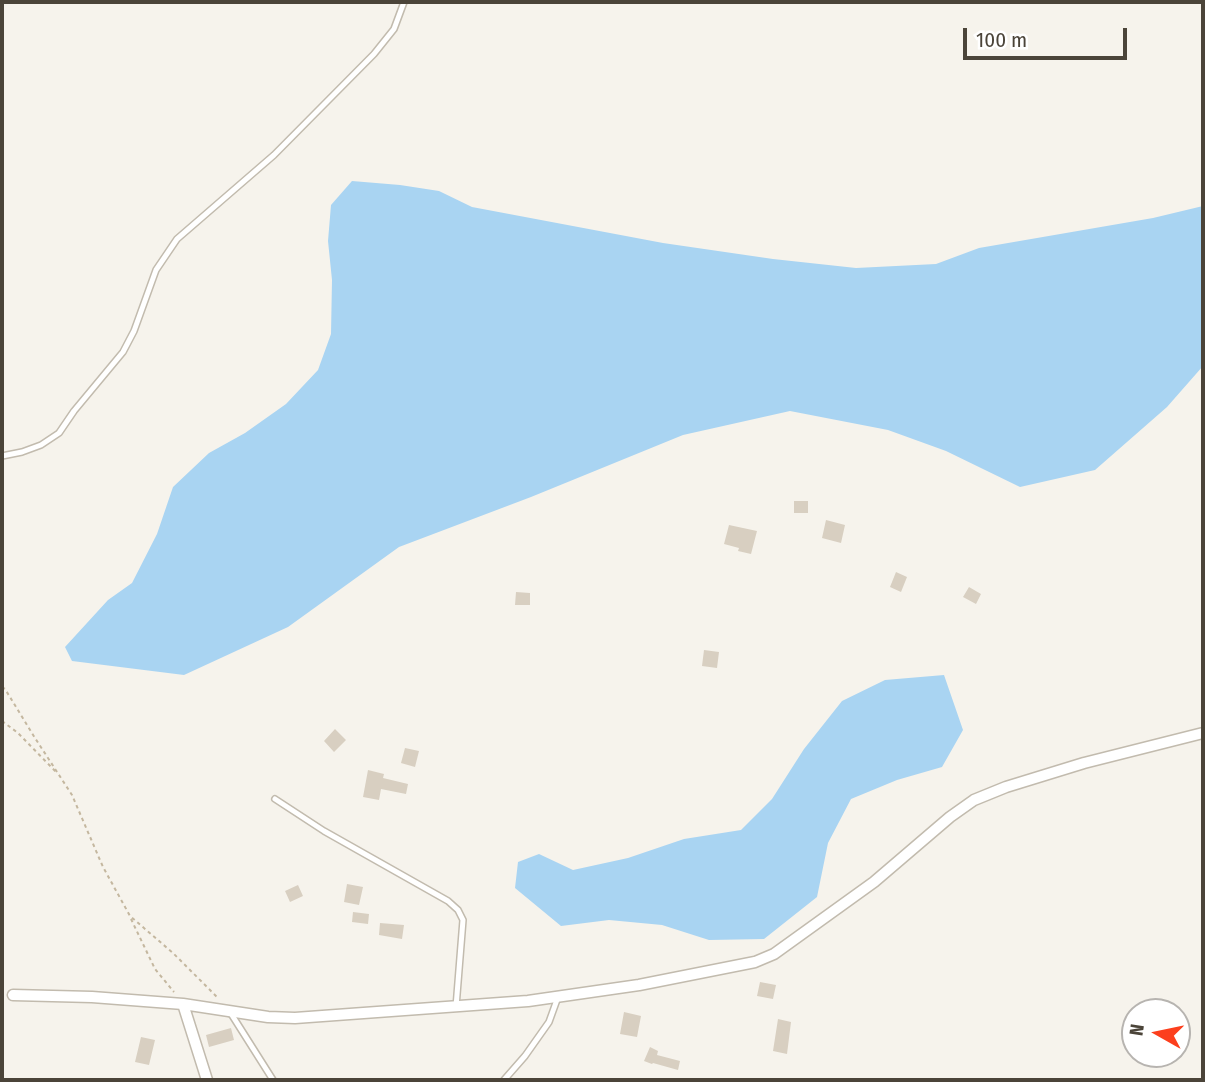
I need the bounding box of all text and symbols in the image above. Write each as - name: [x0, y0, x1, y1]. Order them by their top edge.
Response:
- scale bar: [967, 14, 1132, 58]
- text: 100 m: [976, 27, 1027, 53]
- north arrow: [1121, 998, 1191, 1068]
- text: N: [1124, 1023, 1149, 1037]

